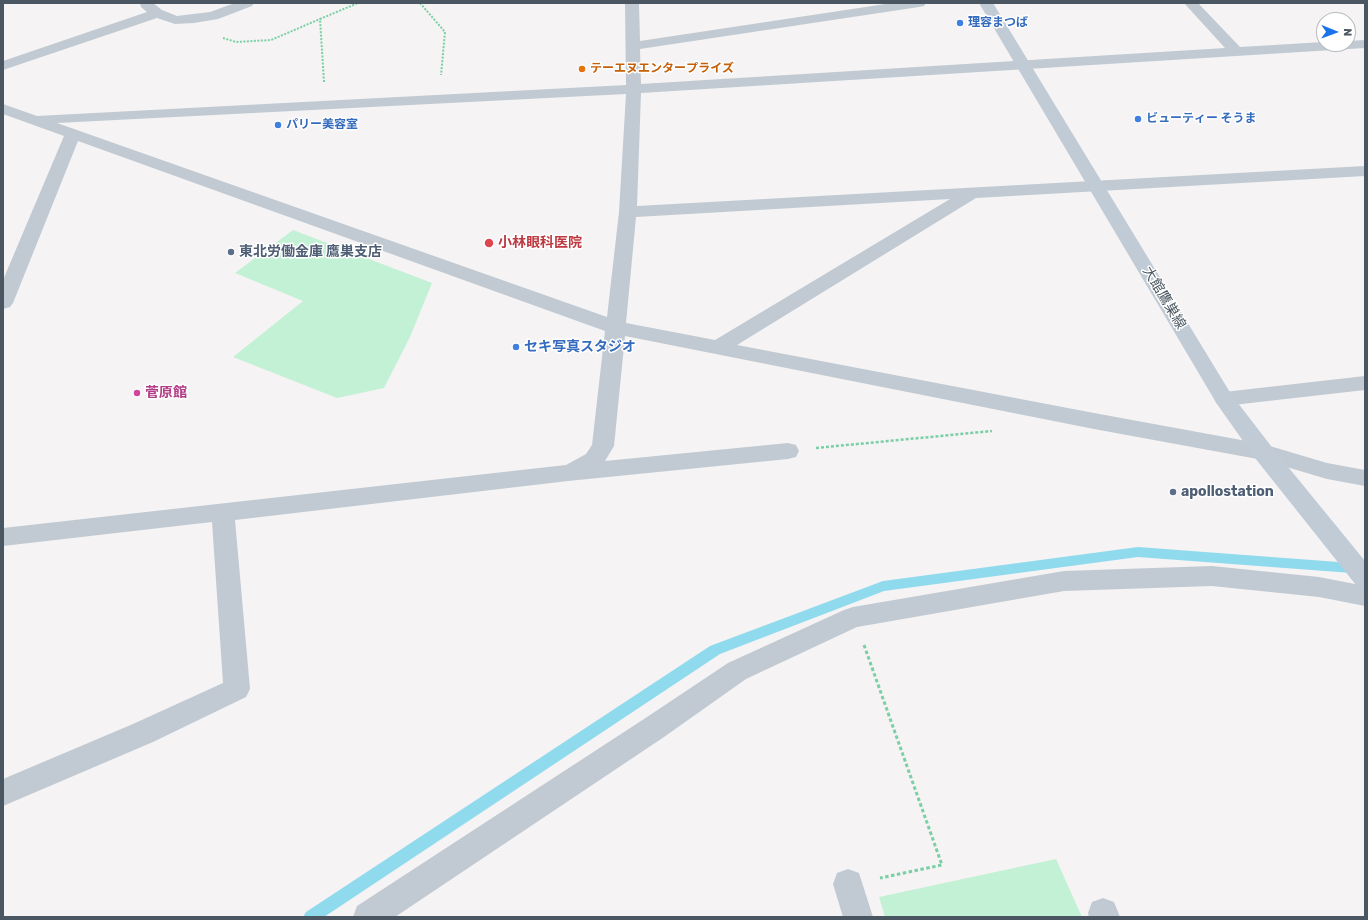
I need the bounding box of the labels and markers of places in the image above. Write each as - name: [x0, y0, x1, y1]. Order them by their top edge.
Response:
- place label: 理容まつば: [968, 16, 1028, 30]
- marker: 理容まつば: [955, 18, 965, 28]
- place label: テーエヌエンタープライズ: [590, 62, 734, 76]
- marker: テーエヌエンタープライズ: [577, 64, 587, 74]
- place label: ビューティー そうま: [1146, 112, 1257, 126]
- marker: ビューティー そうま: [1133, 114, 1143, 124]
- place label: パリー美容室: [286, 118, 358, 132]
- marker: パリー美容室: [273, 120, 283, 130]
- place label: 小林眼科医院: [498, 235, 582, 251]
- marker: 小林眼科医院: [483, 237, 495, 249]
- place label: 東北労働金庫 鷹巣支店: [239, 244, 382, 260]
- marker: 東北労働金庫 鷹巣支店: [226, 247, 236, 257]
- place label: セキ写真スタジオ: [524, 339, 636, 355]
- marker: セキ写真スタジオ: [511, 342, 521, 352]
- place label: 菅原館: [145, 385, 187, 401]
- marker: 菅原館: [132, 388, 142, 398]
- place label: apollostation: [1181, 484, 1274, 500]
- marker: apollostation: [1168, 487, 1178, 497]

